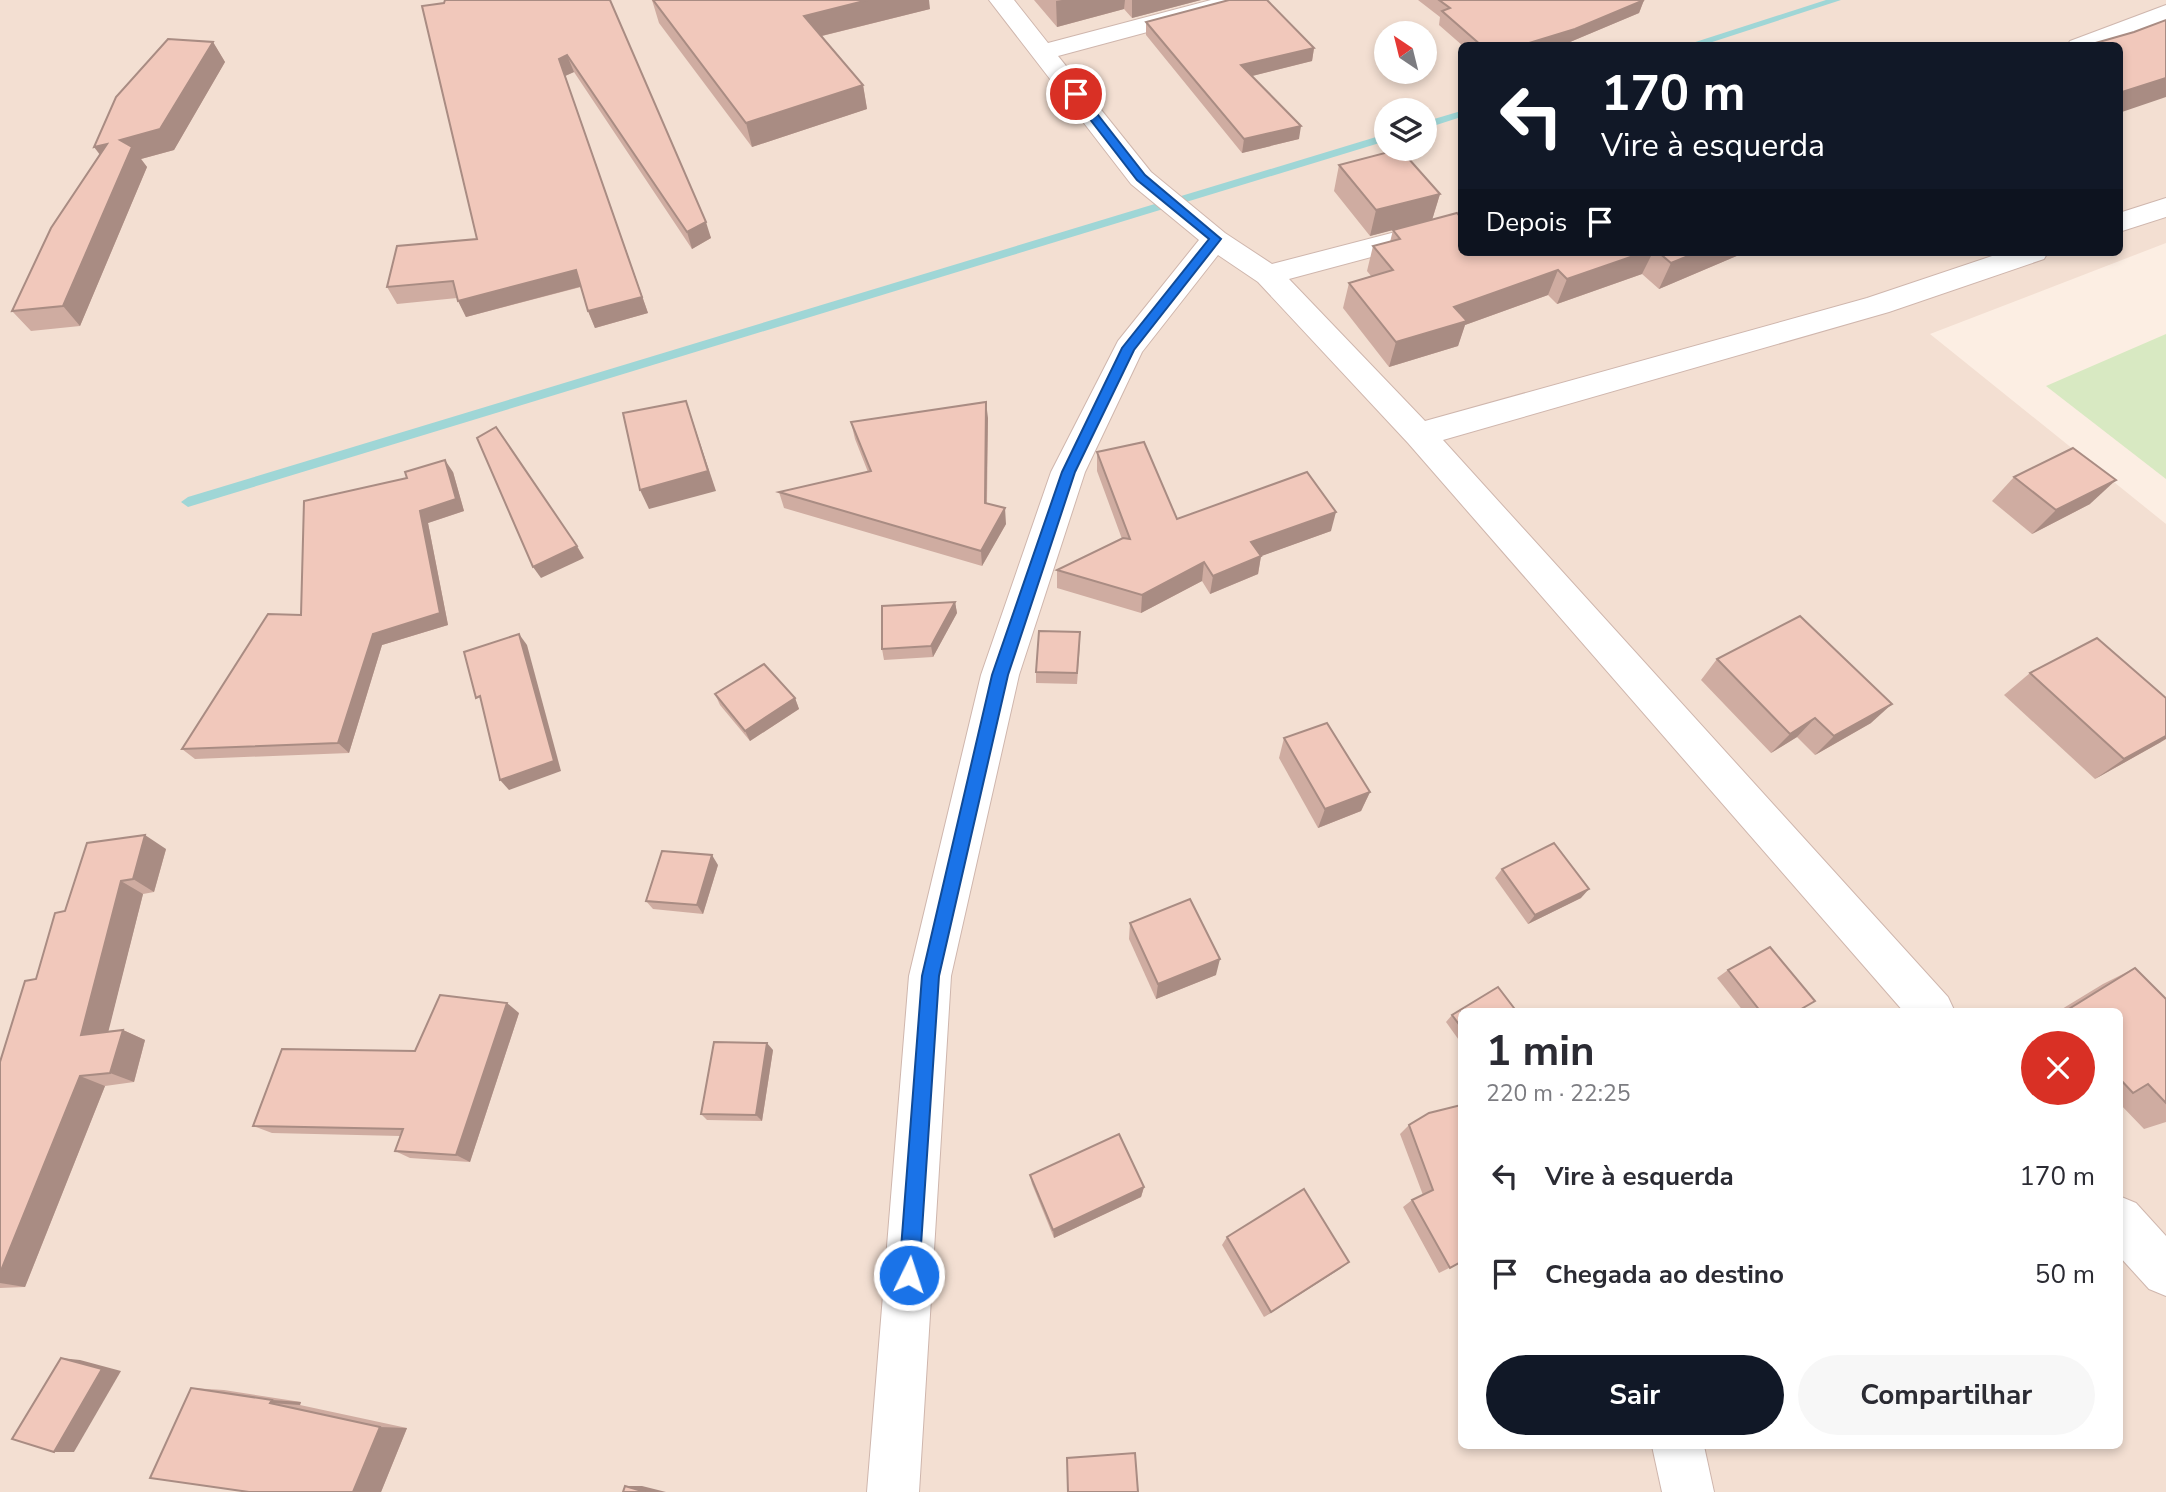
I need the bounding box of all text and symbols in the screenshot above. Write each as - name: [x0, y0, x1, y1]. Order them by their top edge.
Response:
- north arrow: [1374, 21, 1437, 84]
- map controls: [1374, 21, 1437, 161]
- text: 170 m: [1601, 60, 1745, 127]
- pin: [1046, 64, 1106, 124]
- icon: left: [1486, 70, 1577, 161]
- icon: arrive: [1057, 75, 1095, 113]
- button: layers: [1374, 98, 1437, 161]
- text: Vire à esquerda: [1601, 124, 1825, 167]
- icon: arrive: [1581, 203, 1619, 241]
- text: Depois: [1486, 205, 1567, 240]
- text: 1 min: [1486, 1023, 1595, 1080]
- button: close: [2021, 1031, 2095, 1105]
- text: 220 m · 22:25: [1486, 1078, 1631, 1109]
- icon: left: [1486, 1157, 1524, 1195]
- text: Vire à esquerda: [1545, 1159, 1734, 1194]
- text: 170 m: [2019, 1159, 2095, 1194]
- position arrow: [872, 1238, 946, 1312]
- icon: arrive: [1486, 1255, 1524, 1293]
- text: Chegada ao destino: [1545, 1257, 1784, 1292]
- text: 50 m: [2035, 1257, 2095, 1292]
- button: Sair: [1486, 1355, 1784, 1435]
- button: Compartilhar: [1798, 1355, 2095, 1435]

